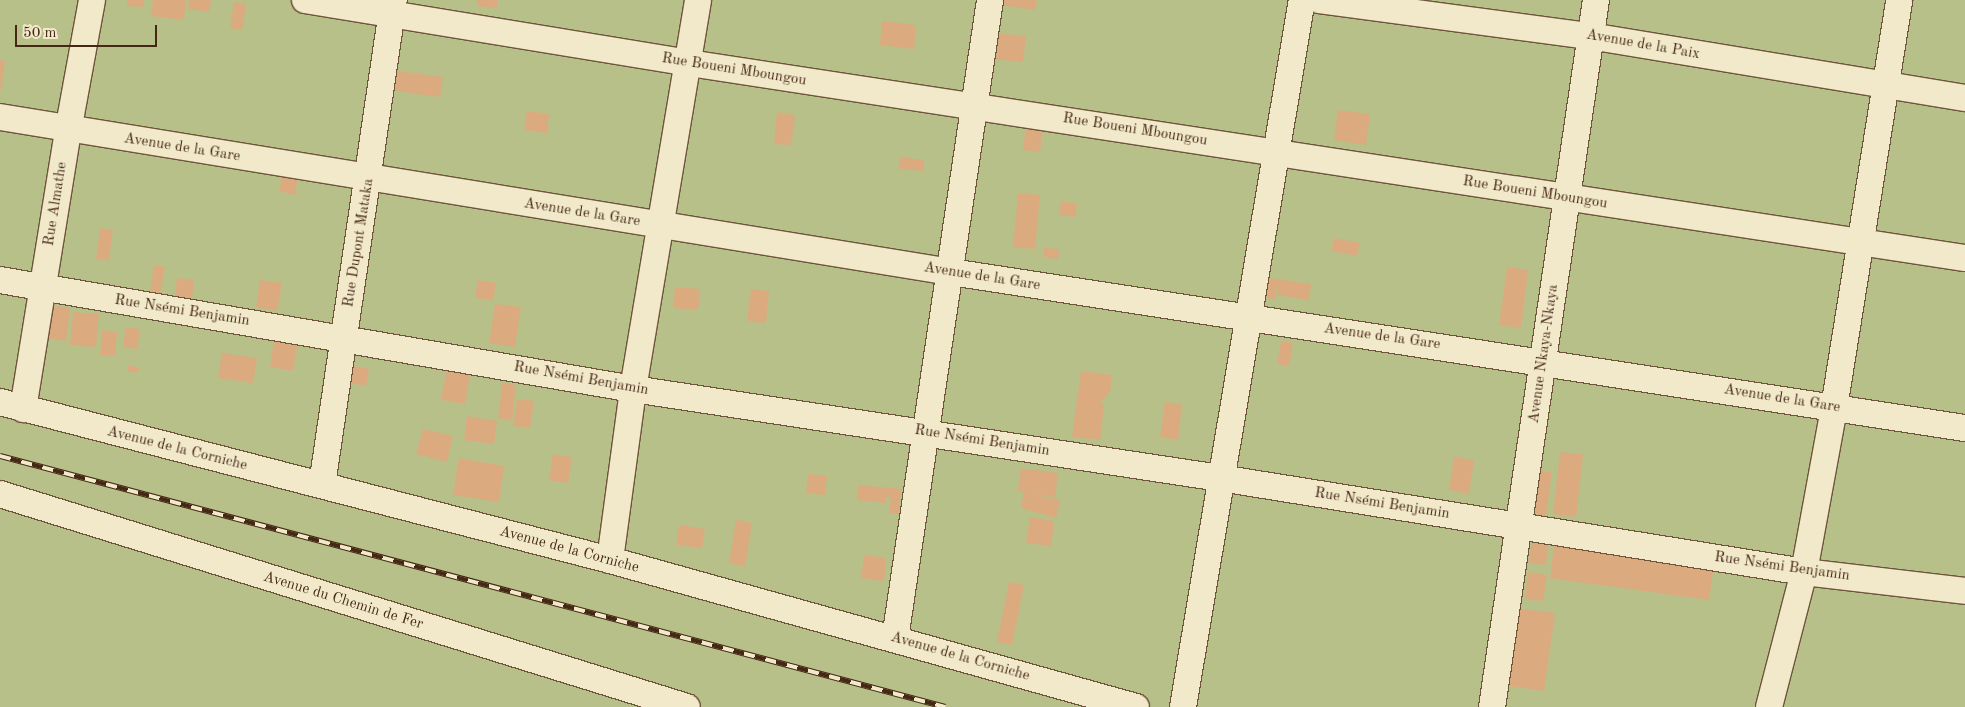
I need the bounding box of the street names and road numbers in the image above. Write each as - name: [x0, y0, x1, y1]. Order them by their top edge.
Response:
- street label: Avenue de la Paix: [1585, 26, 1701, 64]
- street label: Rue Boueni Mboungou: [660, 50, 808, 90]
- street label: Rue Boueni Mboungou: [1061, 110, 1209, 150]
- street label: Avenue de la Gare: [122, 130, 242, 166]
- street label: Rue Almathe: [40, 161, 72, 247]
- street label: Rue Boueni Mboungou: [1461, 173, 1609, 213]
- street label: Rue Dupont Mataka: [340, 177, 378, 309]
- street label: Avenue de la Gare: [522, 195, 642, 231]
- street label: Avenue de la Gare: [922, 259, 1042, 295]
- street label: Avenue Nkaya-Nkaya: [1525, 283, 1563, 425]
- street label: Rue Nsémi Benjamin: [113, 291, 251, 331]
- street label: Avenue de la Gare: [1322, 320, 1442, 354]
- street label: Rue Nsémi Benjamin: [512, 358, 650, 400]
- street label: Avenue de la Gare: [1722, 381, 1842, 417]
- street label: Rue Nsémi Benjamin: [913, 421, 1051, 461]
- street label: Avenue de la Corniche: [105, 423, 249, 475]
- street label: Rue Nsémi Benjamin: [1313, 484, 1451, 524]
- street label: Avenue de la Corniche: [497, 523, 641, 577]
- street label: Rue Nsémi Benjamin: [1713, 549, 1851, 585]
- street label: Avenue du Chemin de Fer: [261, 568, 425, 634]
- street label: Avenue de la Corniche: [888, 629, 1032, 685]

